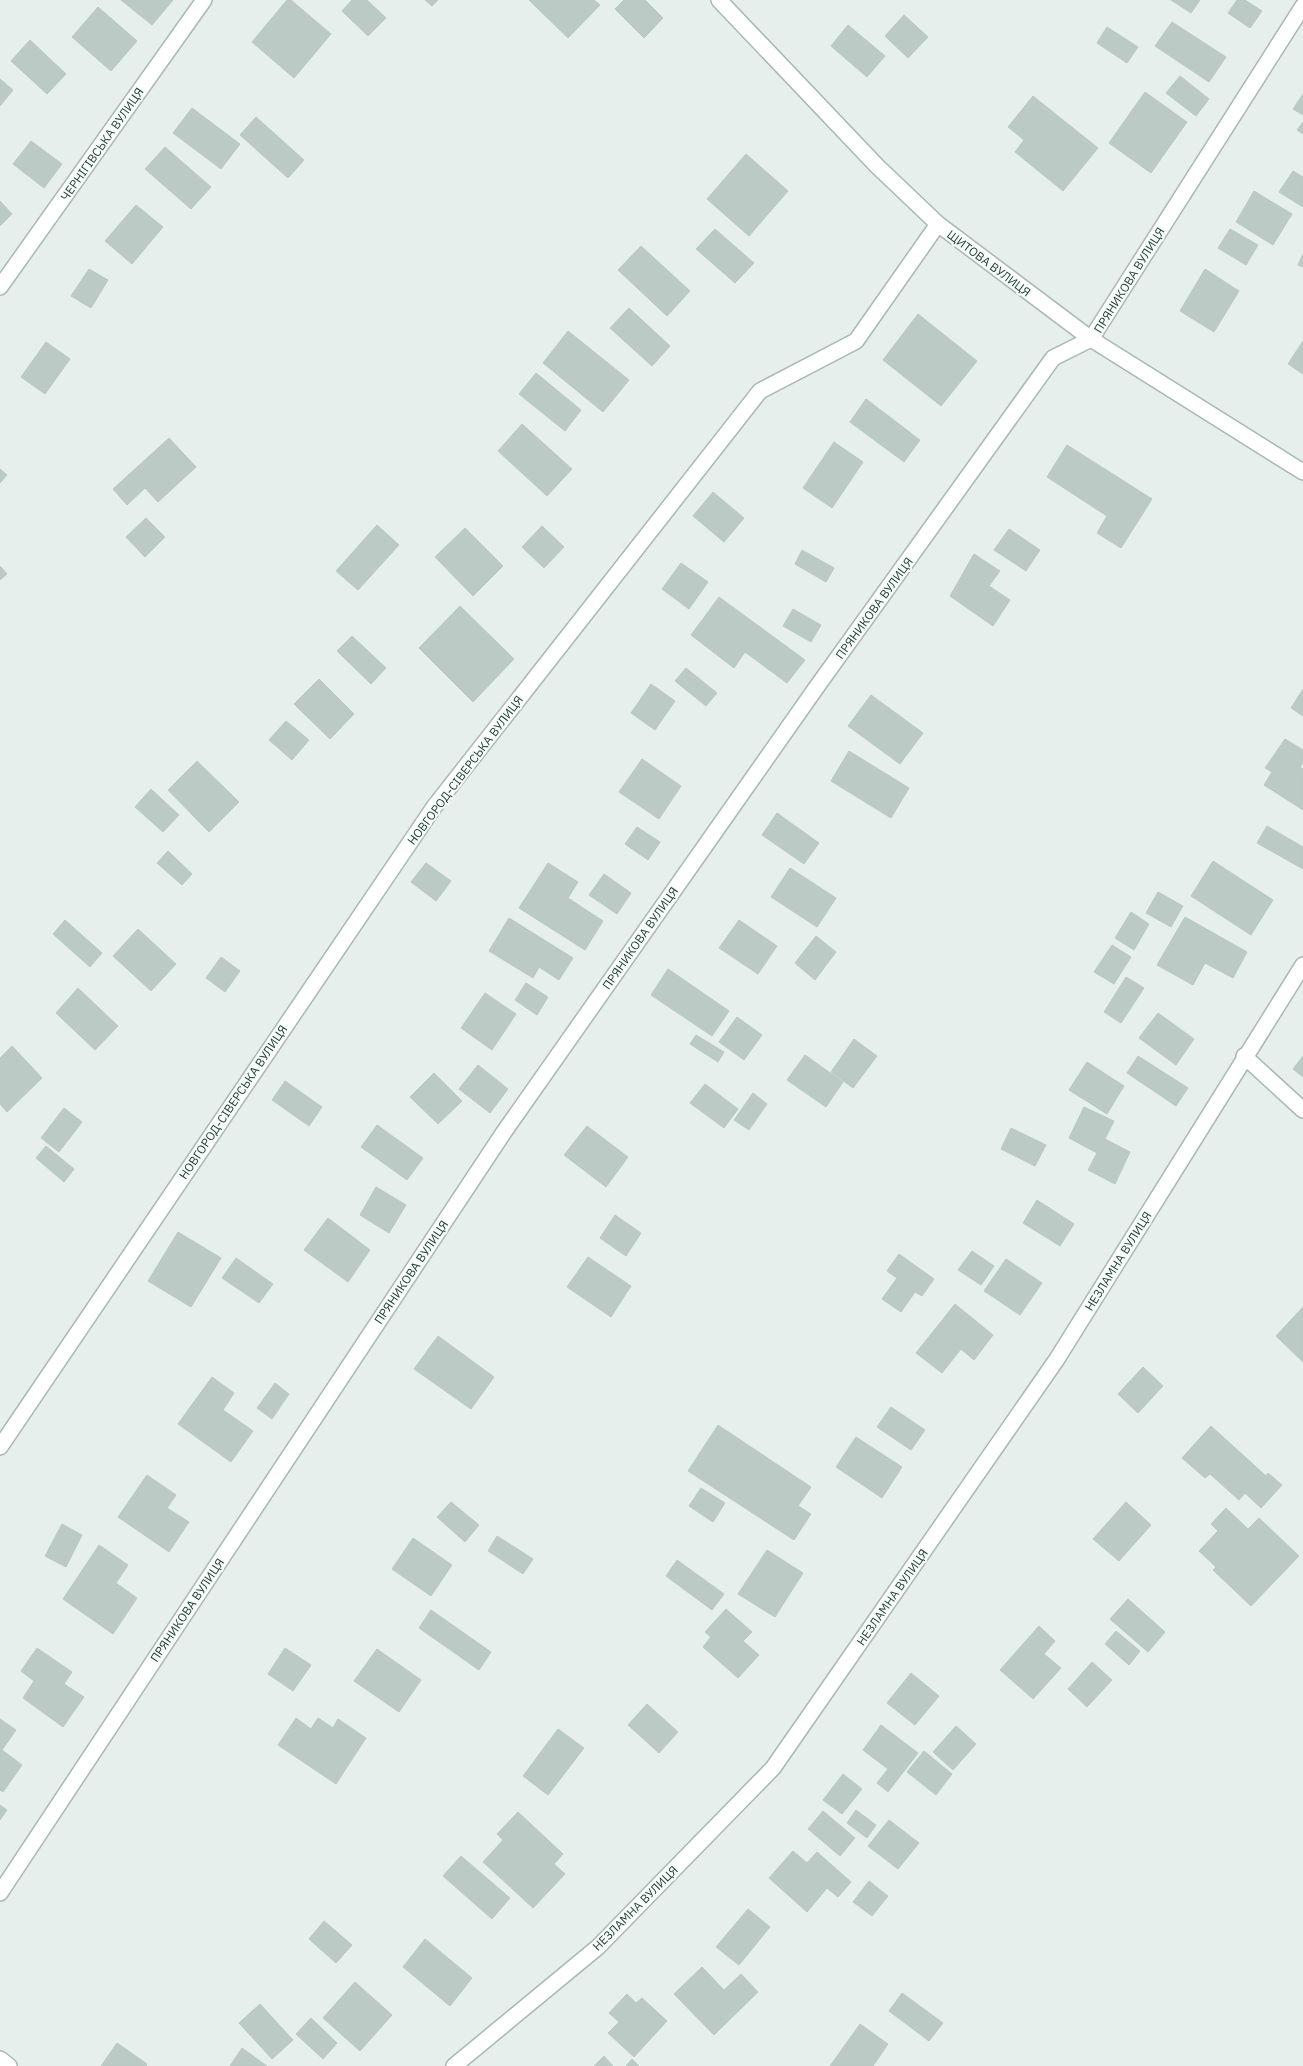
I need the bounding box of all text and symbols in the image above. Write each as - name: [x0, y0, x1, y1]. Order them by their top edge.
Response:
- street label: ЧЕРНІГІВСЬКА ВУЛИЦЯ: [57, 85, 147, 203]
- street label: ПРЯНИКОВА ВУЛИЦЯ: [1090, 224, 1168, 336]
- street label: ЩИТОВА ВУЛИЦЯ: [944, 227, 1034, 299]
- street label: ПРЯНИКОВА ВУЛИЦЯ: [832, 554, 916, 662]
- street label: НОВГОРОД-СІВЕРСЬКА ВУЛИЦЯ: [404, 692, 526, 848]
- street label: ПРЯНИКОВА ВУЛИЦЯ: [599, 884, 681, 992]
- street label: НОВГОРОД-СІВЕРСЬКА ВУЛИЦЯ: [176, 1022, 290, 1182]
- street label: НЕЗЛАМНА ВУЛИЦЯ: [1081, 1209, 1155, 1313]
- street label: ПРЯНИКОВА ВУЛИЦЯ: [371, 1217, 451, 1327]
- street label: НЕЗЛАМНА ВУЛИЦЯ: [853, 1546, 931, 1648]
- street label: ПРЯНИКОВА ВУЛИЦЯ: [147, 1555, 227, 1665]
- street label: НЕЗЛАМНА ВУЛИЦЯ: [589, 1862, 681, 1954]

